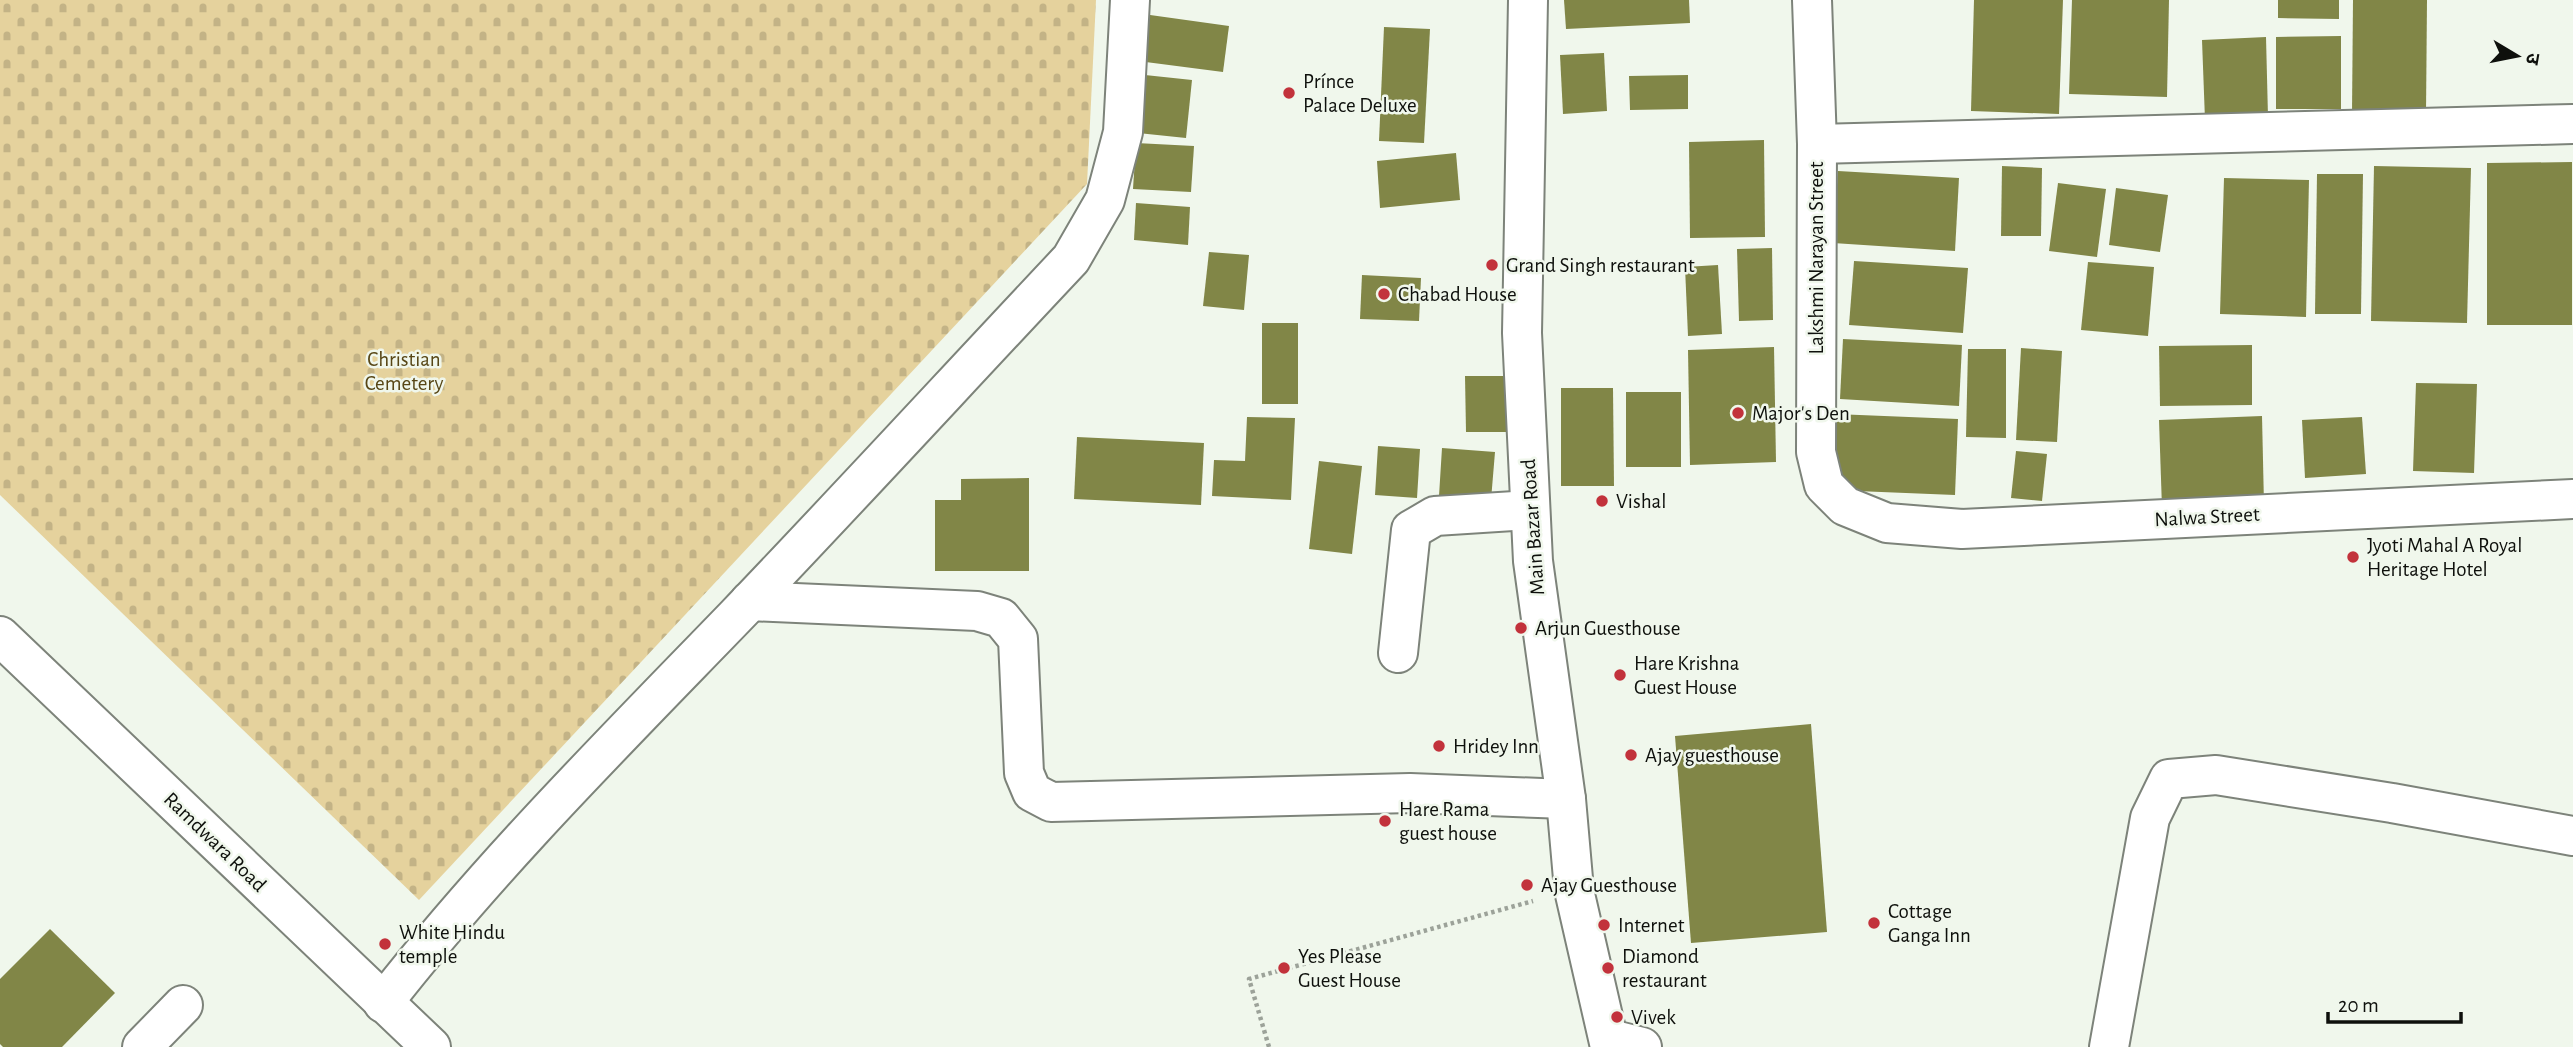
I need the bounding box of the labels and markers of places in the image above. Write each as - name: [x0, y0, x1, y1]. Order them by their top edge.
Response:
- place label: Prínce Palace Deluxe: [1303, 71, 1417, 116]
- marker: Prínce Palace Deluxe: [1281, 85, 1297, 101]
- place label: Grand Singh restaurant: [1506, 255, 1695, 276]
- marker: Grand Singh restaurant: [1484, 257, 1500, 273]
- place label: Chabad House: [1398, 284, 1517, 305]
- marker: Chabad House: [1376, 286, 1392, 302]
- place label: Major's Den: [1752, 403, 1850, 424]
- marker: Major's Den: [1730, 405, 1746, 421]
- place label: Vishal: [1616, 491, 1667, 512]
- marker: Vishal: [1594, 493, 1610, 509]
- place label: Jyoti Mahal A Royal Heritage Hotel: [2367, 535, 2522, 580]
- marker: Jyoti Mahal A Royal Heritage Hotel: [2345, 549, 2361, 565]
- place label: Arjun Guesthouse: [1535, 618, 1681, 639]
- marker: Arjun Guesthouse: [1513, 620, 1529, 636]
- place label: Hare Krishna Guest House: [1634, 653, 1740, 698]
- marker: Hare Krishna Guest House: [1612, 667, 1628, 683]
- place label: Hridey Inn: [1453, 736, 1539, 757]
- marker: Hridey Inn: [1431, 738, 1447, 754]
- place label: Ajay guesthouse: [1645, 745, 1779, 766]
- marker: Ajay guesthouse: [1623, 747, 1639, 763]
- place label: Hare Rama guest house: [1399, 799, 1497, 844]
- marker: Hare Rama guest house: [1377, 813, 1393, 829]
- place label: Ajay Guesthouse: [1541, 875, 1677, 896]
- marker: Ajay Guesthouse: [1519, 877, 1535, 893]
- place label: Cottage Ganga Inn: [1888, 901, 1971, 946]
- place label: Internet: [1618, 915, 1685, 936]
- marker: Cottage Ganga Inn: [1866, 915, 1882, 931]
- marker: Internet: [1596, 917, 1612, 933]
- place label: White Hindu temple: [399, 922, 505, 967]
- marker: White Hindu temple: [377, 936, 393, 952]
- place label: Yes Please Guest House: [1298, 946, 1401, 991]
- place label: Diamond restaurant: [1622, 946, 1707, 991]
- marker: Yes Please Guest House: [1276, 960, 1292, 976]
- marker: Diamond restaurant: [1600, 960, 1616, 976]
- place label: Vivek: [1631, 1007, 1676, 1028]
- marker: Vivek: [1609, 1009, 1625, 1025]

